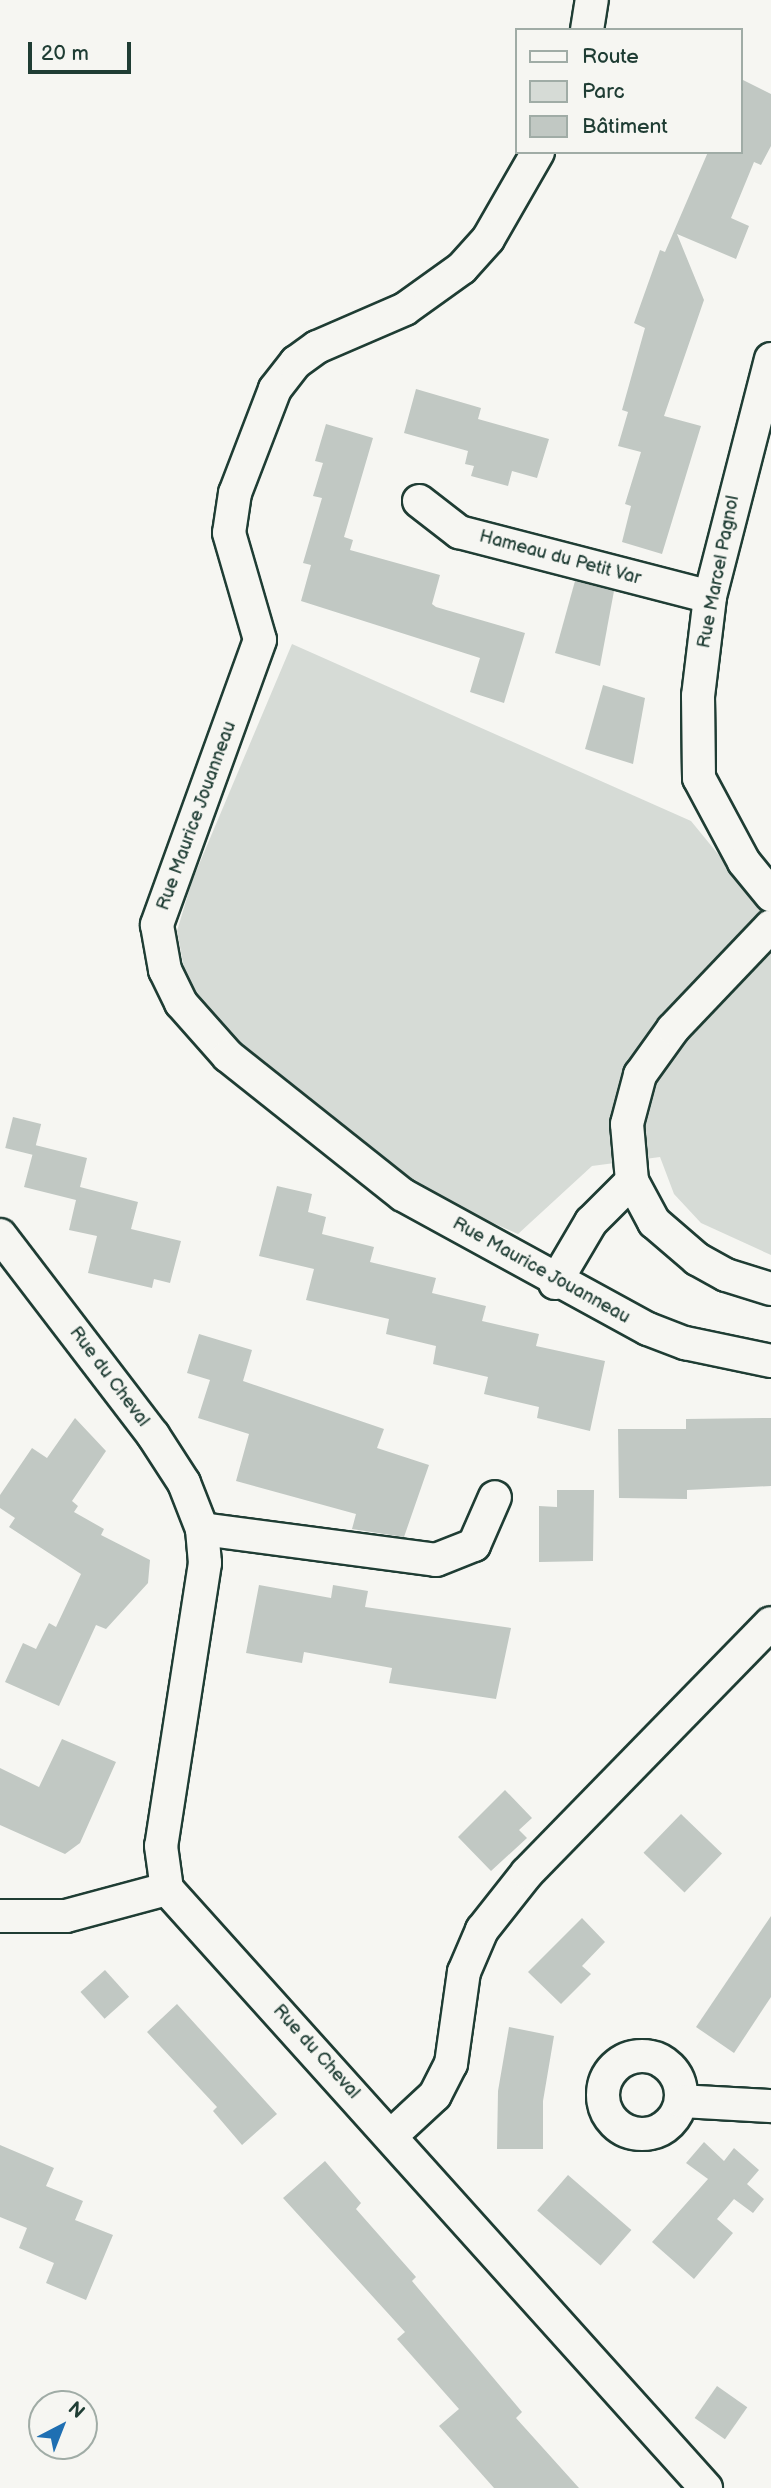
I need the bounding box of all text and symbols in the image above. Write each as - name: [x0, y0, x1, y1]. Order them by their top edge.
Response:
- scale bar: [32, 28, 135, 72]
- legend: [516, 28, 743, 154]
- text: 20 m: [41, 41, 89, 66]
- text: Route: [582, 44, 639, 69]
- text: Parc: [582, 79, 625, 104]
- text: Bâtiment: [582, 114, 668, 139]
- street label: Rue Marcel Pagnol: [694, 494, 744, 650]
- street label: Hameau du Petit Var: [477, 526, 643, 590]
- street label: Rue Maurice Jouanneau: [153, 718, 241, 914]
- street label: Rue Maurice Jouanneau: [448, 1213, 634, 1329]
- street label: Rue du Cheval: [64, 1323, 154, 1431]
- street label: Rue du Cheval: [268, 2000, 364, 2104]
- north arrow: [28, 2390, 98, 2460]
- text: N: [63, 2397, 89, 2424]

